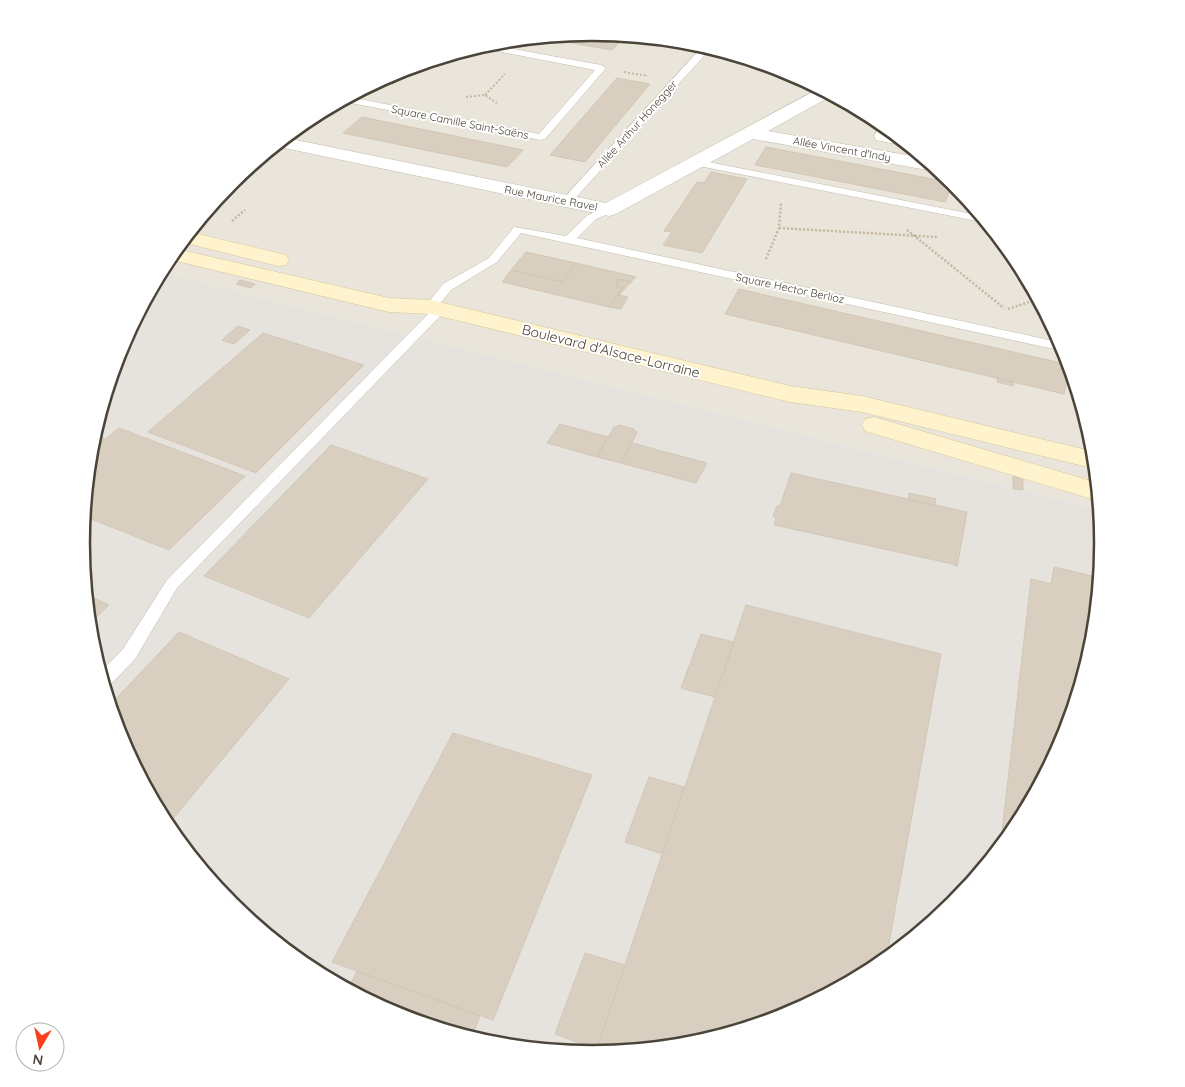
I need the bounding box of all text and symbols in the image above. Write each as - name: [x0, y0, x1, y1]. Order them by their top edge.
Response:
- street label: Allée Arthur Honegger: [594, 77, 681, 171]
- street label: Square Camille Saint-Saëns: [390, 102, 530, 142]
- street label: Allée Vincent d'Indy: [792, 133, 892, 165]
- street label: Rue Maurice Ravel: [503, 182, 599, 214]
- street label: Square Hector Berlioz: [734, 270, 846, 306]
- street label: Boulevard d'Alsace-Lorraine: [520, 320, 702, 382]
- north arrow: [15, 1022, 65, 1072]
- text: N: [31, 1050, 44, 1070]

